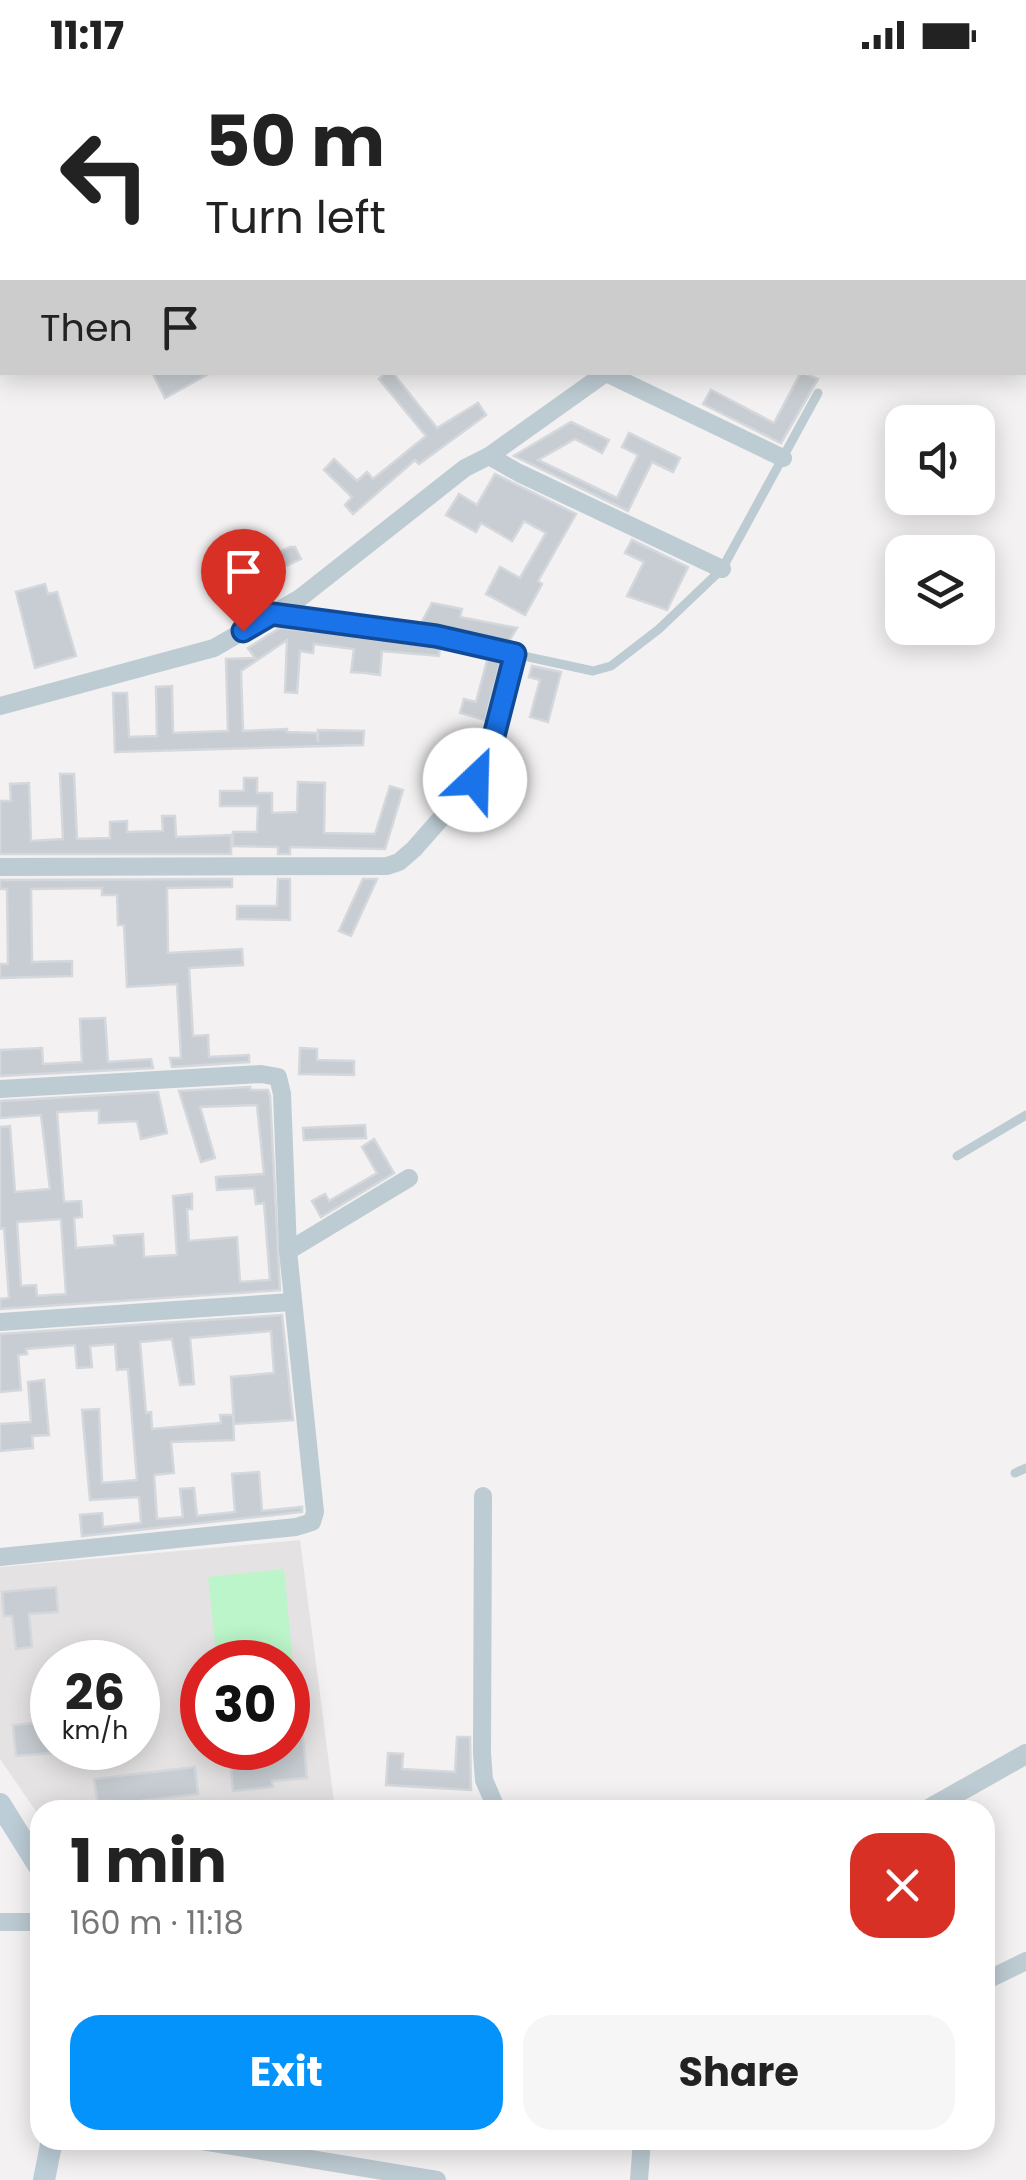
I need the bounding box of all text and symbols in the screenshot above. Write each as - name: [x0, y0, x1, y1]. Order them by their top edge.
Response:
- text: 11:17: [50, 9, 124, 62]
- text: 50 m: [205, 92, 385, 191]
- icon: left: [40, 110, 170, 240]
- text: Turn left: [205, 186, 386, 249]
- icon: arrive: [153, 300, 208, 355]
- text: Then: [40, 301, 133, 354]
- map controls: [885, 405, 995, 645]
- button: sound: [885, 405, 995, 515]
- pin: [201, 529, 286, 632]
- button: layers: [885, 535, 995, 645]
- icon: arrive: [216, 544, 271, 599]
- position arrow: [423, 728, 527, 832]
- speed limit sign: 30: [180, 1640, 310, 1770]
- text: 26: [65, 1657, 125, 1728]
- text: km/h: [62, 1713, 128, 1748]
- text: 1 min: [70, 1819, 227, 1903]
- button: close: [850, 1833, 955, 1938]
- text: 160 m · 11:18: [70, 1900, 244, 1945]
- button: Exit: [70, 2015, 503, 2130]
- button: Share: [523, 2015, 955, 2130]

